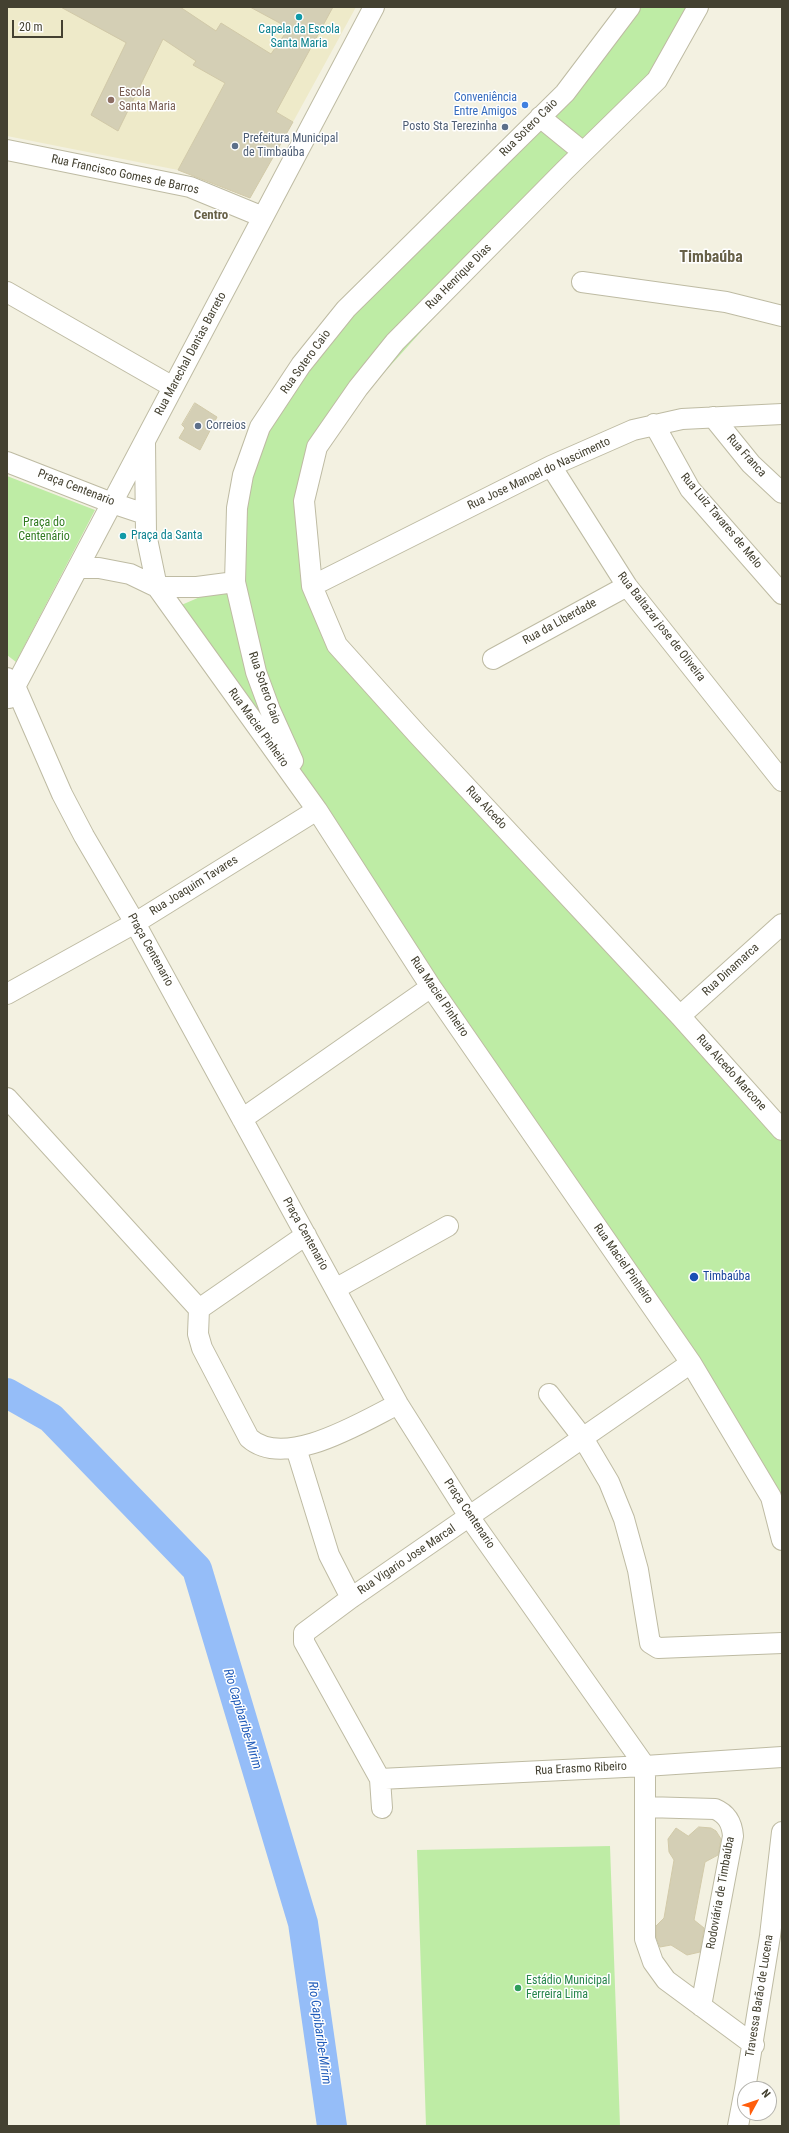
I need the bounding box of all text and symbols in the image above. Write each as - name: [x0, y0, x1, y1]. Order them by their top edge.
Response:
- scale bar: [14, 12, 65, 38]
- marker: Capela da Escola Santa Maria: [294, 12, 304, 22]
- text: 20 m: [19, 20, 43, 34]
- place label: Capela da Escola Santa Maria: [258, 23, 340, 51]
- place label: Escola Santa Maria: [119, 86, 176, 114]
- place label: Conveniência Entre Amigos: [454, 91, 517, 119]
- marker: Escola Santa Maria: [106, 95, 116, 105]
- street label: Rua Sotero Caio: [497, 96, 561, 160]
- marker: Conveniência Entre Amigos: [520, 100, 530, 110]
- place label: Posto Sta Terezinha: [403, 120, 497, 134]
- marker: Posto Sta Terezinha: [500, 122, 510, 132]
- place label: Prefeitura Municipal de Timbaúba: [243, 132, 338, 160]
- marker: Prefeitura Municipal de Timbaúba: [230, 141, 240, 151]
- street label: Rua Francisco Gomes de Barros: [50, 152, 200, 198]
- district label: Centro: [194, 208, 228, 224]
- street label: Rua Henrique Dias: [423, 241, 495, 313]
- district label: Timbaúba: [679, 248, 743, 268]
- street label: Rua Marechal Dantas Barreto: [152, 290, 230, 418]
- street label: Rua Sotero Caio: [278, 327, 334, 397]
- place label: Correios: [206, 419, 246, 433]
- marker: Correios: [193, 421, 203, 431]
- street label: Rua Franca: [723, 432, 769, 480]
- street label: Rua Jose Manoel do Nascimento: [465, 435, 613, 513]
- street label: Praça Centenario: [35, 467, 117, 509]
- street label: Rua Luiz Tavares de Melo: [677, 470, 765, 572]
- park label: Praça do Centenário: [18, 516, 70, 544]
- place label: Praça da Santa: [131, 529, 202, 543]
- marker: Praça da Santa: [118, 531, 128, 541]
- street label: Rua Baltazar jose de Oliveira: [614, 570, 708, 684]
- street label: Rua da Liberdade: [521, 596, 599, 648]
- street label: Rua Sotero Caio: [245, 650, 283, 726]
- street label: Rua Maciel Pinheiro: [225, 686, 291, 770]
- street label: Rua Alcedo: [462, 784, 510, 832]
- street label: Rua Joaquim Tavares: [147, 853, 241, 919]
- street label: Praça Centenario: [124, 911, 176, 989]
- street label: Rua Dinamarca: [700, 941, 762, 999]
- street label: Rua Maciel Pinheiro: [407, 954, 471, 1040]
- street label: Rua Alcedo Marcone: [693, 1032, 769, 1114]
- street label: Praça Centenario: [279, 1195, 331, 1273]
- street label: Rua Maciel Pinheiro: [590, 1221, 656, 1307]
- place label: Timbaúba: [703, 1270, 750, 1284]
- marker: Timbaúba: [688, 1271, 700, 1283]
- street label: Praça Centenario: [440, 1476, 498, 1552]
- street label: Rua Vigario Jose Marcal: [355, 1522, 459, 1598]
- water label: Rio Capibaribe-Mirim: [219, 1667, 265, 1771]
- street label: Rua Erasmo Ribeiro: [535, 1759, 627, 1779]
- street label: Rodoviária de Timbaúba: [704, 1835, 738, 1951]
- street label: Travessa Barão de Lucena: [743, 1934, 777, 2058]
- place label: Estádio Municipal Ferreira Lima: [526, 1974, 610, 2002]
- water label: Rio Capibaribe-Mirim: [304, 1980, 334, 2086]
- marker: Estádio Municipal Ferreira Lima: [513, 1983, 523, 1993]
- north arrow: [737, 2081, 777, 2121]
- text: N: [759, 2087, 773, 2100]

